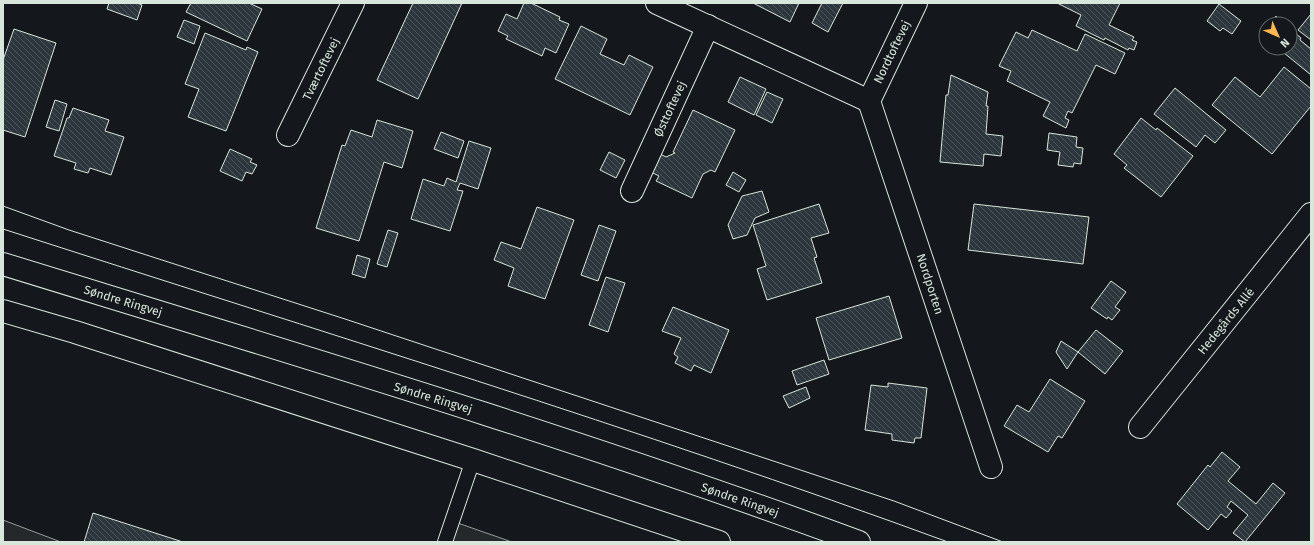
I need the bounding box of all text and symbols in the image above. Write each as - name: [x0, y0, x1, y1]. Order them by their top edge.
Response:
- north arrow: [1258, 16, 1298, 56]
- street label: Nordtoftevej: [871, 18, 913, 86]
- street label: Tværtoftevej: [300, 35, 342, 103]
- text: N: [1278, 36, 1292, 50]
- street label: Østtoftevej: [651, 79, 689, 139]
- street label: Nordporten: [914, 252, 946, 316]
- street label: Søndre Ringvej: [82, 282, 164, 320]
- street label: Hedegårds Allé: [1195, 285, 1257, 357]
- street label: Søndre Ringvej: [392, 379, 474, 417]
- street label: Søndre Ringvej: [699, 480, 781, 520]

